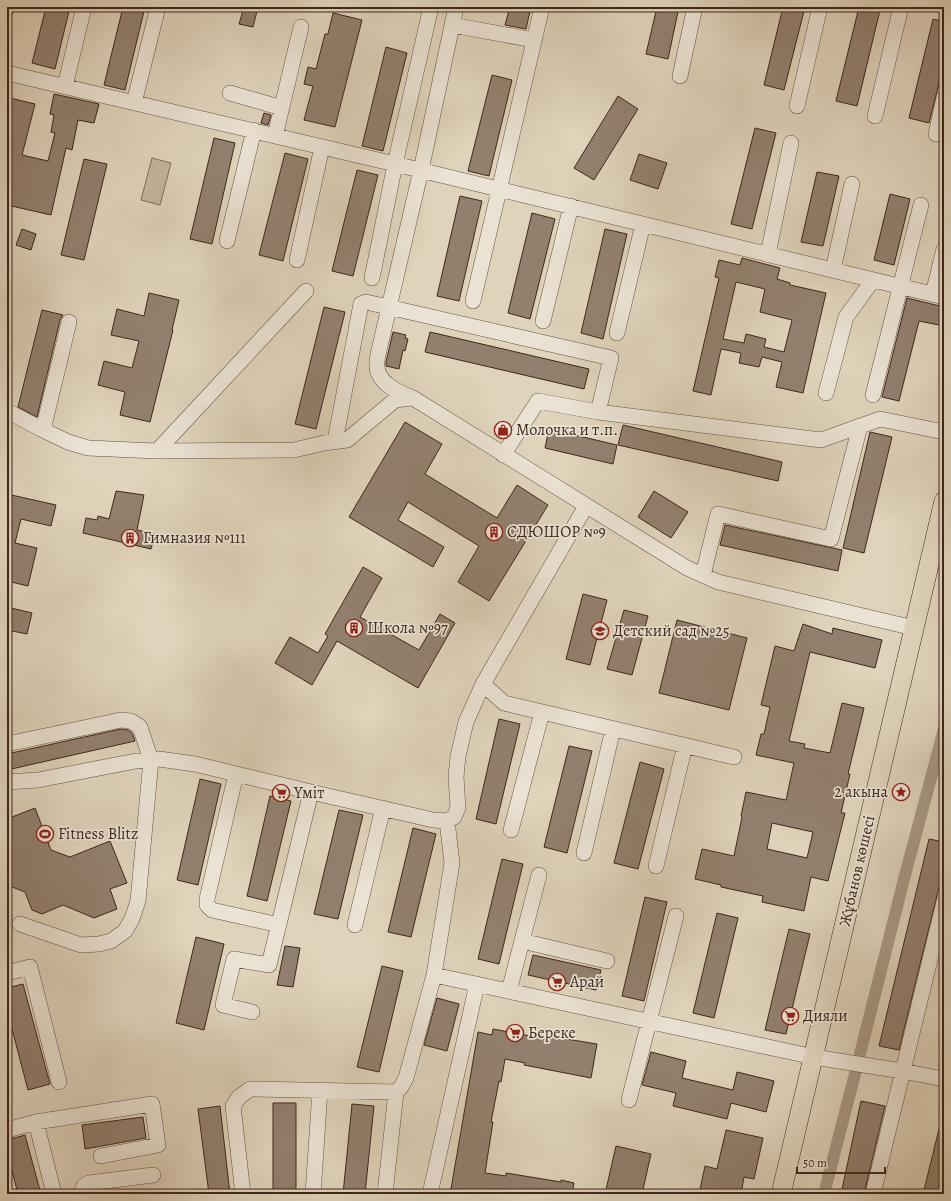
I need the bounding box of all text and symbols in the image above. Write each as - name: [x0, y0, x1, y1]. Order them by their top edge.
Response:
- place label: Молочка и т.п.: [516, 419, 618, 441]
- shop icon: Молочка и т.п.: [493, 420, 513, 440]
- place label: СДЮШОР №9: [507, 521, 606, 543]
- building icon: СДЮШОР №9: [484, 522, 504, 542]
- place label: Гимназия №111: [143, 527, 246, 549]
- building icon: Гимназия №111: [120, 528, 140, 548]
- place label: Школа №97: [367, 617, 448, 639]
- building icon: Школа №97: [344, 618, 364, 638]
- place label: Детский сад №25: [613, 620, 730, 642]
- school or university icon: Детский сад №25: [590, 621, 610, 641]
- place label: 2 акына: [834, 781, 889, 803]
- place label: Үміт: [293, 782, 324, 804]
- place icon: 2 акына: [891, 782, 911, 802]
- supermarket icon: Үміт: [271, 783, 291, 803]
- street label: Жұбанов көшесі: [834, 813, 880, 929]
- place label: Fitness Blitz: [58, 823, 138, 845]
- sports icon: Fitness Blitz: [35, 824, 55, 844]
- place label: Арай: [569, 971, 604, 993]
- supermarket icon: Арай: [547, 972, 567, 992]
- place label: Дияли: [803, 1005, 848, 1027]
- supermarket icon: Дияли: [780, 1006, 800, 1026]
- place label: Береке: [528, 1022, 576, 1044]
- supermarket icon: Береке: [505, 1023, 525, 1043]
- scale bar: [797, 1149, 885, 1175]
- text: 50 m: [803, 1155, 827, 1171]

